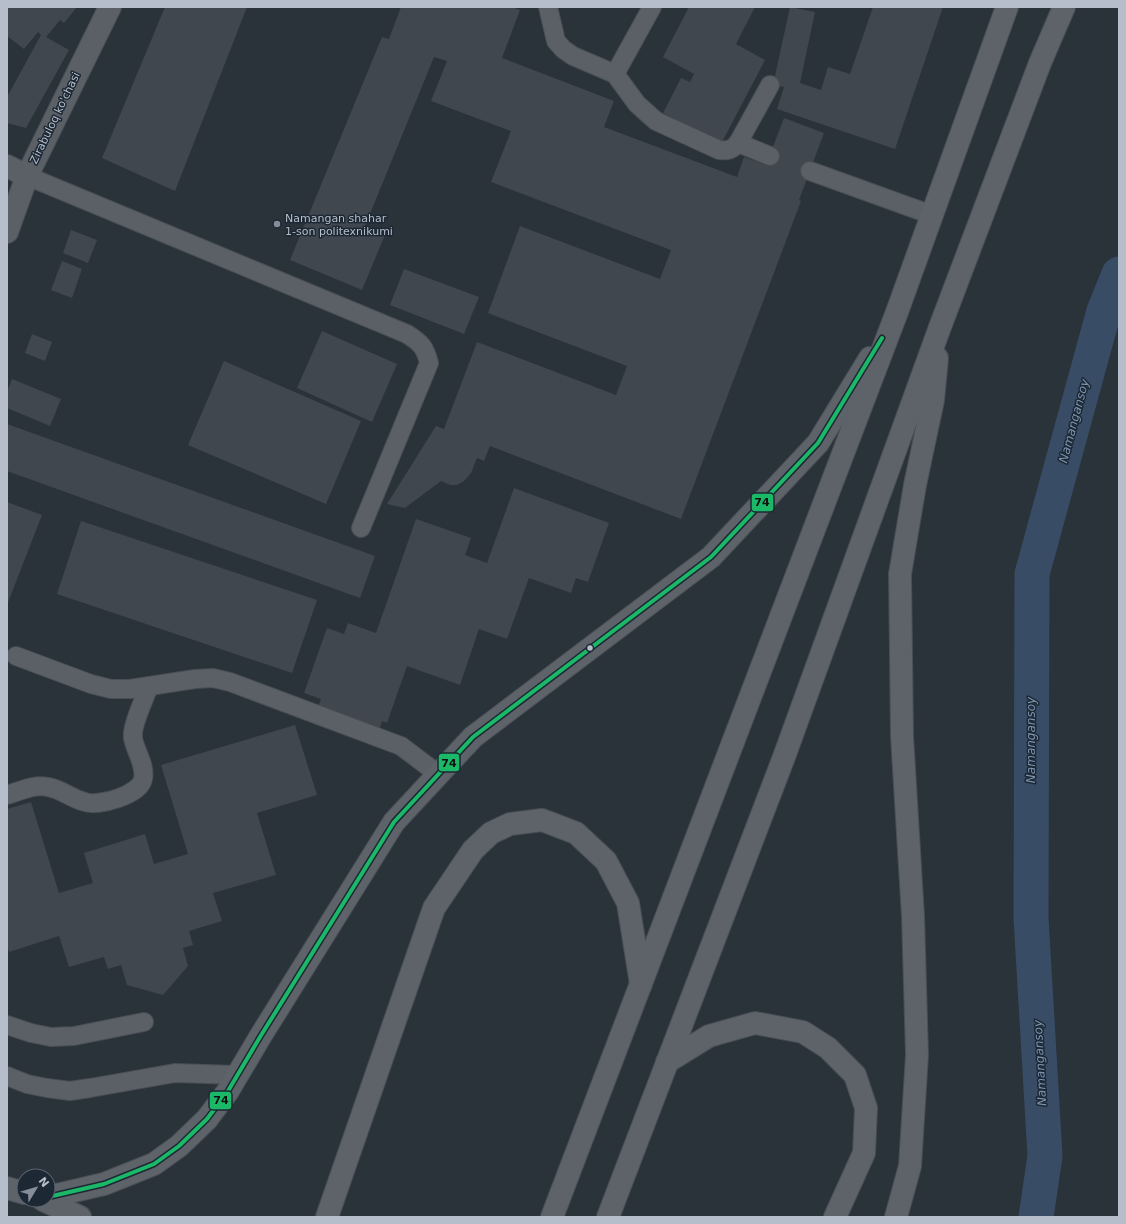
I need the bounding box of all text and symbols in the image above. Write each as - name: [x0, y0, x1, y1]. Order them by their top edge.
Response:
- street label: Zirabuloq ko'chasi: [27, 70, 83, 166]
- place label: Namangan shahar 1-son politexnikumi: [285, 212, 393, 238]
- marker: Namangan shahar 1-son politexnikumi: [272, 219, 282, 229]
- water label: Namangansoy: [1056, 377, 1092, 464]
- line badge: 74: [751, 493, 774, 512]
- text: 74: [754, 496, 770, 509]
- unlabelled marker: [585, 643, 595, 653]
- water label: Namangansoy: [1024, 696, 1038, 783]
- line badge: 74: [438, 753, 460, 772]
- text: 74: [441, 757, 457, 770]
- water label: Namangansoy: [1031, 1019, 1049, 1106]
- line badge: 74: [209, 1091, 232, 1110]
- text: 74: [213, 1094, 229, 1107]
- north arrow: [16, 1168, 56, 1208]
- text: N: [36, 1175, 51, 1190]

